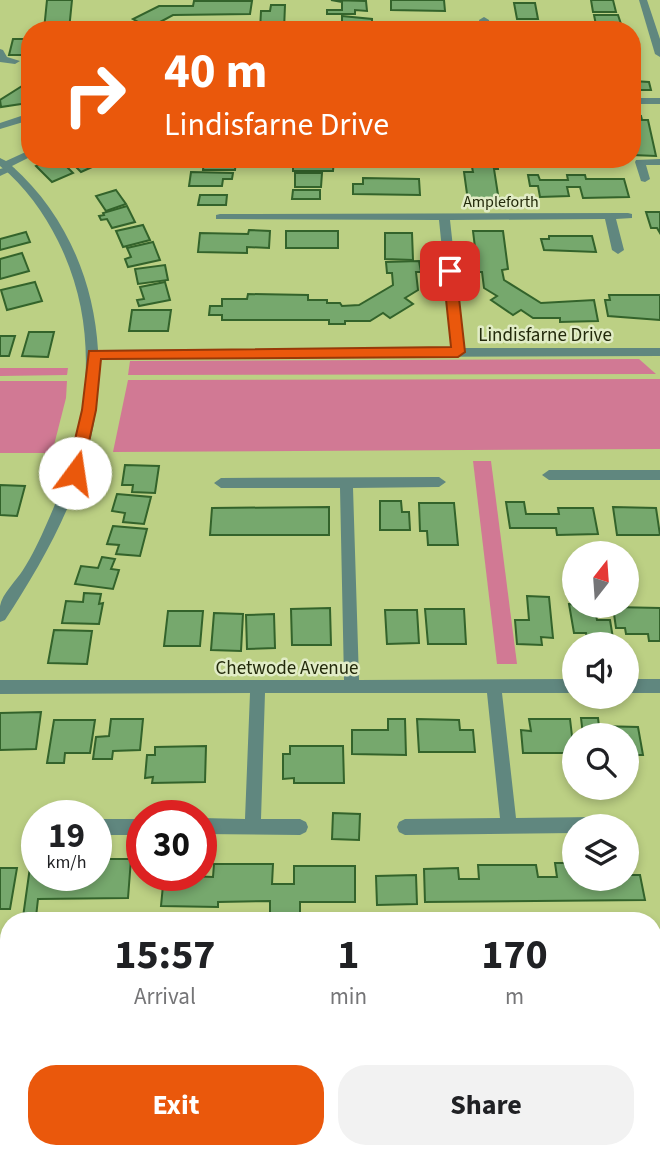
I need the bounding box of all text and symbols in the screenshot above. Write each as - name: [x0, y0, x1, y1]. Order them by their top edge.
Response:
- text: 40 m: [164, 37, 268, 107]
- icon: right: [49, 49, 140, 140]
- text: Lindisfarne Drive: [164, 102, 389, 148]
- street label: Ampleforth: [463, 191, 539, 213]
- pin: [420, 241, 480, 301]
- icon: arrive: [431, 252, 469, 290]
- street label: Lindisfarne Drive: [478, 322, 612, 349]
- position arrow: [38, 436, 112, 510]
- north arrow: [562, 541, 639, 618]
- map controls: [562, 541, 639, 891]
- button: sound: [562, 632, 639, 709]
- street label: Chetwode Avenue: [215, 655, 359, 682]
- button: search: [562, 723, 639, 800]
- speed limit sign: 30: [126, 800, 217, 891]
- text: 19: [48, 811, 85, 861]
- button: layers: [562, 814, 639, 891]
- text: km/h: [47, 850, 86, 875]
- text: 15:57: [114, 925, 216, 985]
- text: 1: [337, 925, 359, 985]
- text: 170: [481, 925, 548, 985]
- text: Arrival: [134, 980, 196, 1013]
- text: min: [330, 980, 367, 1013]
- text: m: [505, 980, 524, 1013]
- button: Exit: [28, 1065, 324, 1145]
- button: Share: [338, 1065, 634, 1145]

